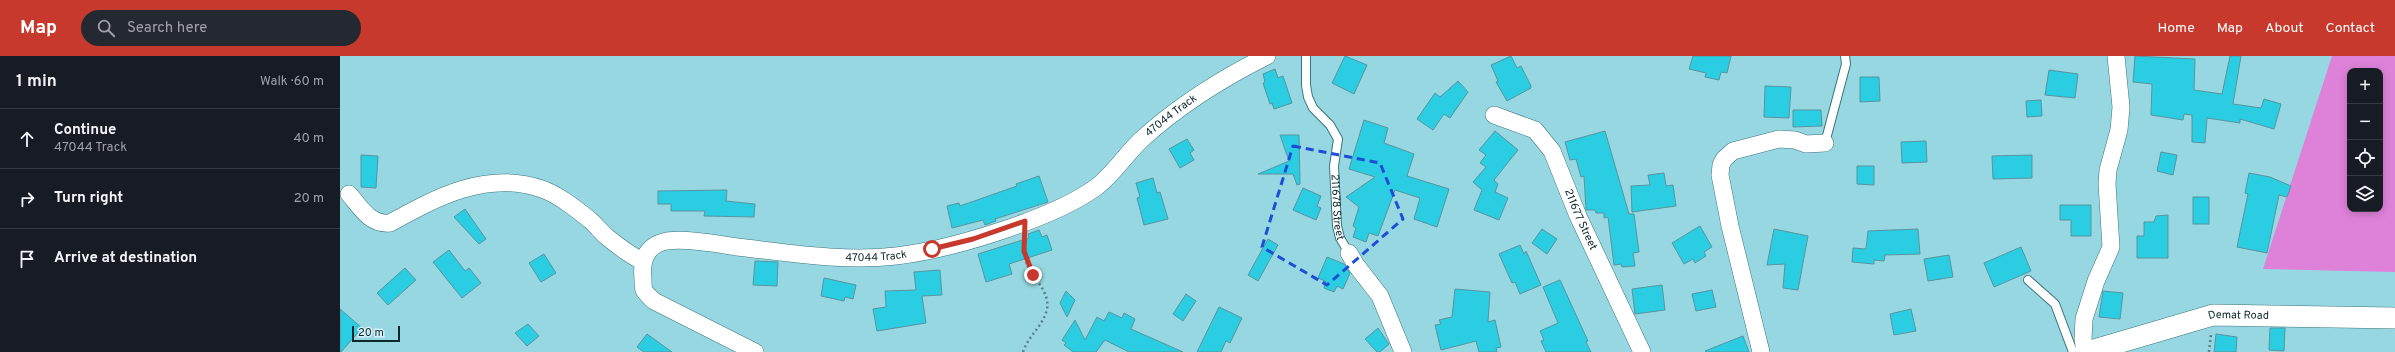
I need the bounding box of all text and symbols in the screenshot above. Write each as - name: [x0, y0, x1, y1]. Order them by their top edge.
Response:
- search box: [81, 10, 361, 46]
- text: Map: [20, 16, 57, 40]
- icon: search: [95, 17, 117, 39]
- text: Search here: [127, 19, 207, 38]
- text: Home: [2158, 20, 2195, 37]
- text: Map: [2217, 20, 2243, 37]
- text: About: [2265, 20, 2304, 37]
- text: Contact: [2326, 20, 2375, 37]
- map controls: [2347, 68, 2383, 212]
- button: +: [2347, 68, 2383, 104]
- text: 1 min: [16, 71, 57, 93]
- text: Walk · 60 m: [260, 74, 324, 90]
- street label: 47044 Track: [1142, 91, 1200, 140]
- button: −: [2347, 104, 2383, 140]
- text: Continue: [54, 121, 116, 140]
- icon: ahead: [16, 128, 38, 150]
- text: 40 m: [294, 131, 324, 147]
- text: 47044 Track: [54, 140, 127, 156]
- button: locate: [2347, 140, 2383, 176]
- street label: 211678 Street: [1327, 174, 1347, 242]
- button: layers: [2347, 176, 2383, 212]
- street label: 211677 Street: [1561, 187, 1600, 253]
- icon: right: [16, 188, 38, 210]
- text: Turn right: [54, 189, 123, 208]
- text: 20 m: [294, 191, 324, 207]
- route start: [923, 240, 941, 258]
- icon: arrive: [16, 248, 38, 270]
- street label: 47044 Track: [845, 248, 908, 265]
- text: Arrive at destination: [54, 249, 197, 268]
- route end: [1024, 266, 1042, 284]
- street label: Demat Road: [2207, 308, 2269, 323]
- scale bar: [352, 324, 400, 343]
- text: 20 m: [358, 326, 384, 340]

